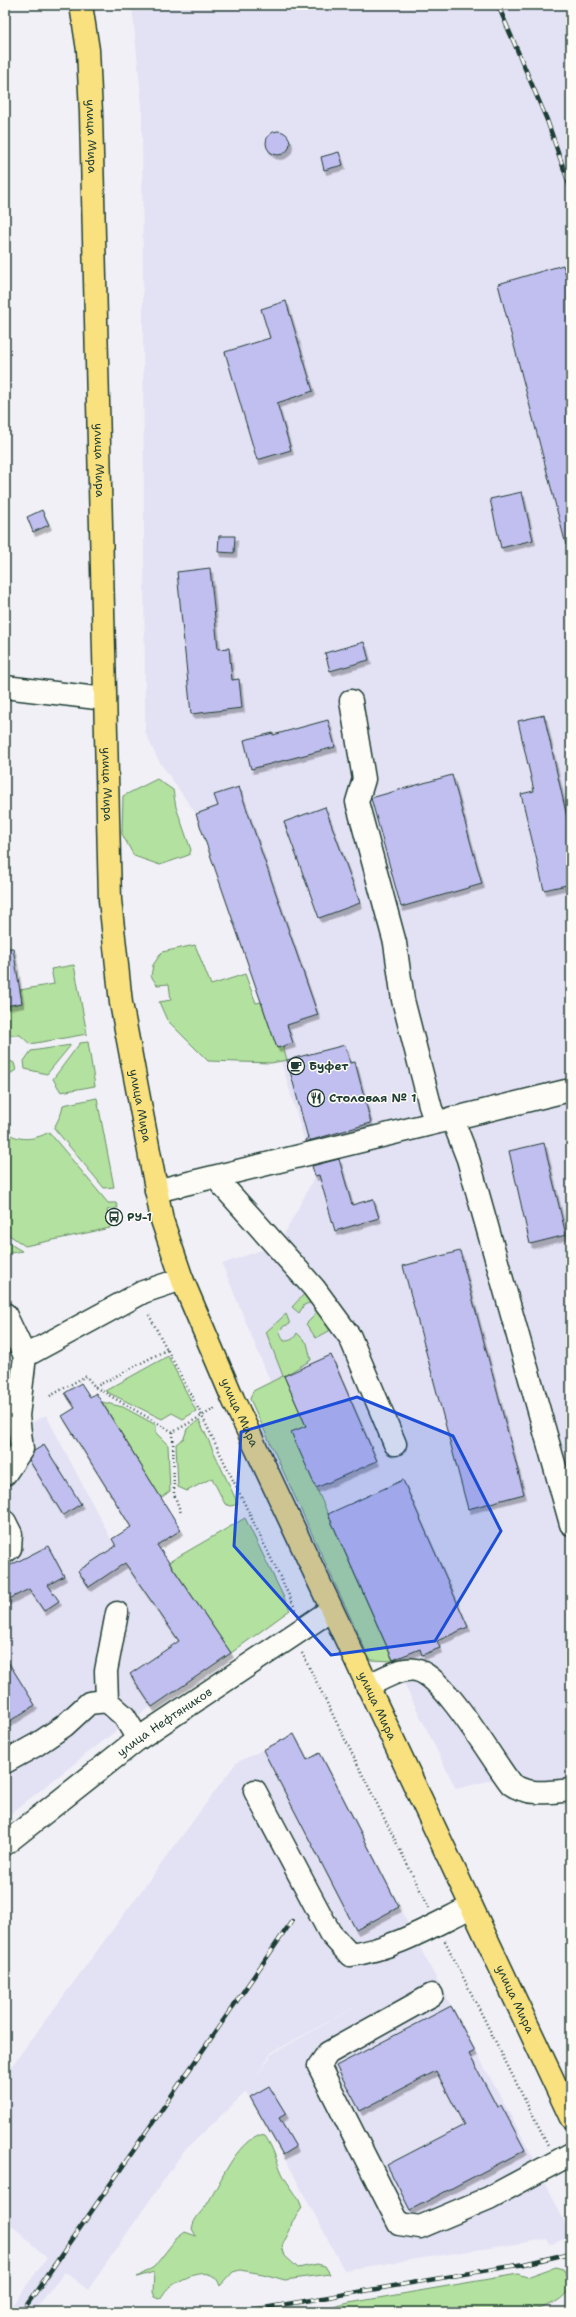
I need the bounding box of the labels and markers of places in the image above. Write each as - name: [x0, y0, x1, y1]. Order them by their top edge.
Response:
- cafe icon: Буфет: [286, 1056, 306, 1076]
- place label: Буфет: [309, 1058, 349, 1074]
- restaurant icon: Столовая № 1: [306, 1088, 326, 1108]
- place label: Столовая № 1: [329, 1090, 416, 1106]
- bus stop icon: РУ-1: [104, 1207, 124, 1227]
- place label: РУ-1: [127, 1209, 152, 1225]

